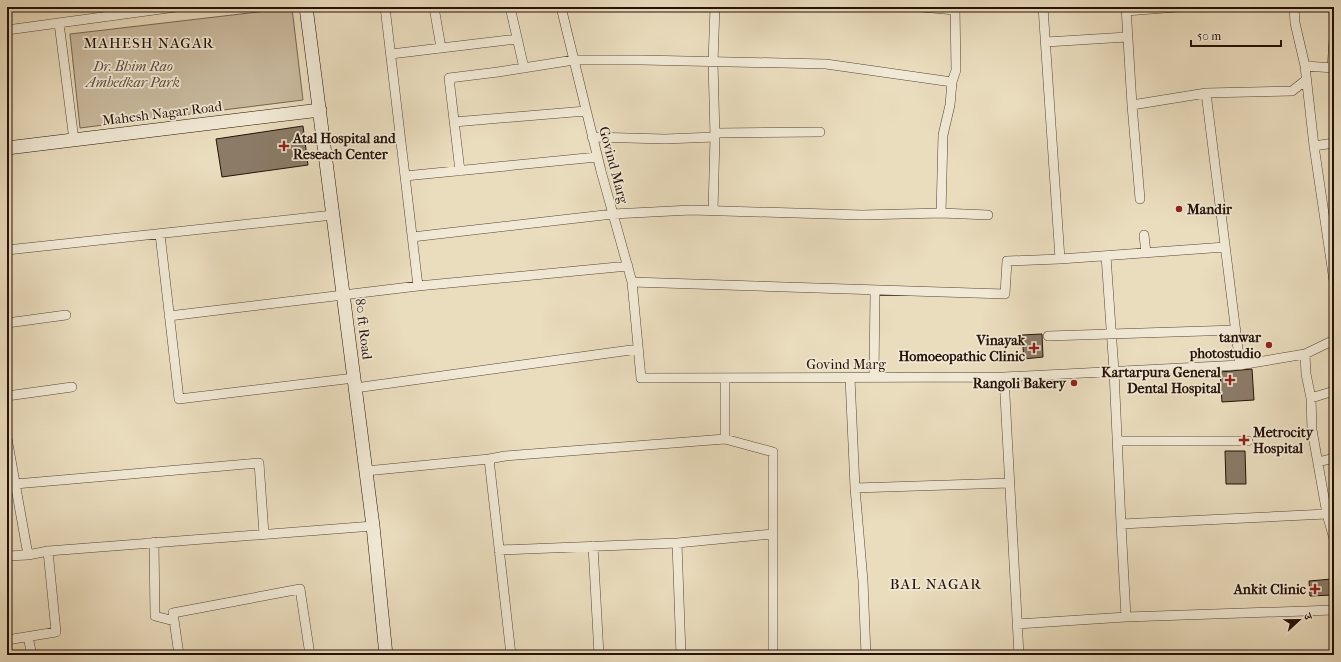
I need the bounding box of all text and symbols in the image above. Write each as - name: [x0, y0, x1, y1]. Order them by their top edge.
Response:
- scale bar: [1191, 22, 1281, 48]
- text: 50 m: [1197, 29, 1221, 43]
- district label: MAHESH NAGAR: [83, 34, 215, 52]
- park label: Dr. Bhim Rao Ambedkar Park: [84, 58, 180, 91]
- street label: Mahesh Nagar Road: [101, 98, 223, 129]
- street label: Govind Marg: [595, 125, 632, 206]
- place label: Atal Hospital and Reseach Center: [292, 130, 397, 163]
- marker: Atal Hospital and Reseach Center: [278, 140, 290, 152]
- place label: Mandir: [1186, 201, 1233, 218]
- marker: Mandir: [1174, 204, 1184, 214]
- street label: 80 ft Road: [351, 297, 376, 361]
- place label: tanwar photostudio: [1189, 329, 1262, 362]
- place label: Vinayak Homoeopathic Clinic: [898, 332, 1026, 365]
- marker: tanwar photostudio: [1264, 340, 1274, 350]
- marker: Vinayak Homoeopathic Clinic: [1028, 342, 1040, 354]
- street label: Govind Marg: [806, 356, 886, 373]
- place label: Kartarpura General Dental Hospital: [1101, 364, 1221, 397]
- marker: Kartarpura General Dental Hospital: [1224, 374, 1236, 386]
- place label: Rangoli Bakery: [973, 375, 1068, 392]
- marker: Rangoli Bakery: [1069, 378, 1079, 388]
- place label: Metrocity Hospital: [1252, 424, 1315, 457]
- marker: Metrocity Hospital: [1238, 434, 1250, 446]
- district label: BAL NAGAR: [890, 575, 982, 593]
- place label: Ankit Clinic: [1233, 581, 1307, 598]
- marker: Ankit Clinic: [1309, 583, 1321, 595]
- north arrow: [1279, 600, 1319, 640]
- text: उ: [1300, 610, 1315, 623]

